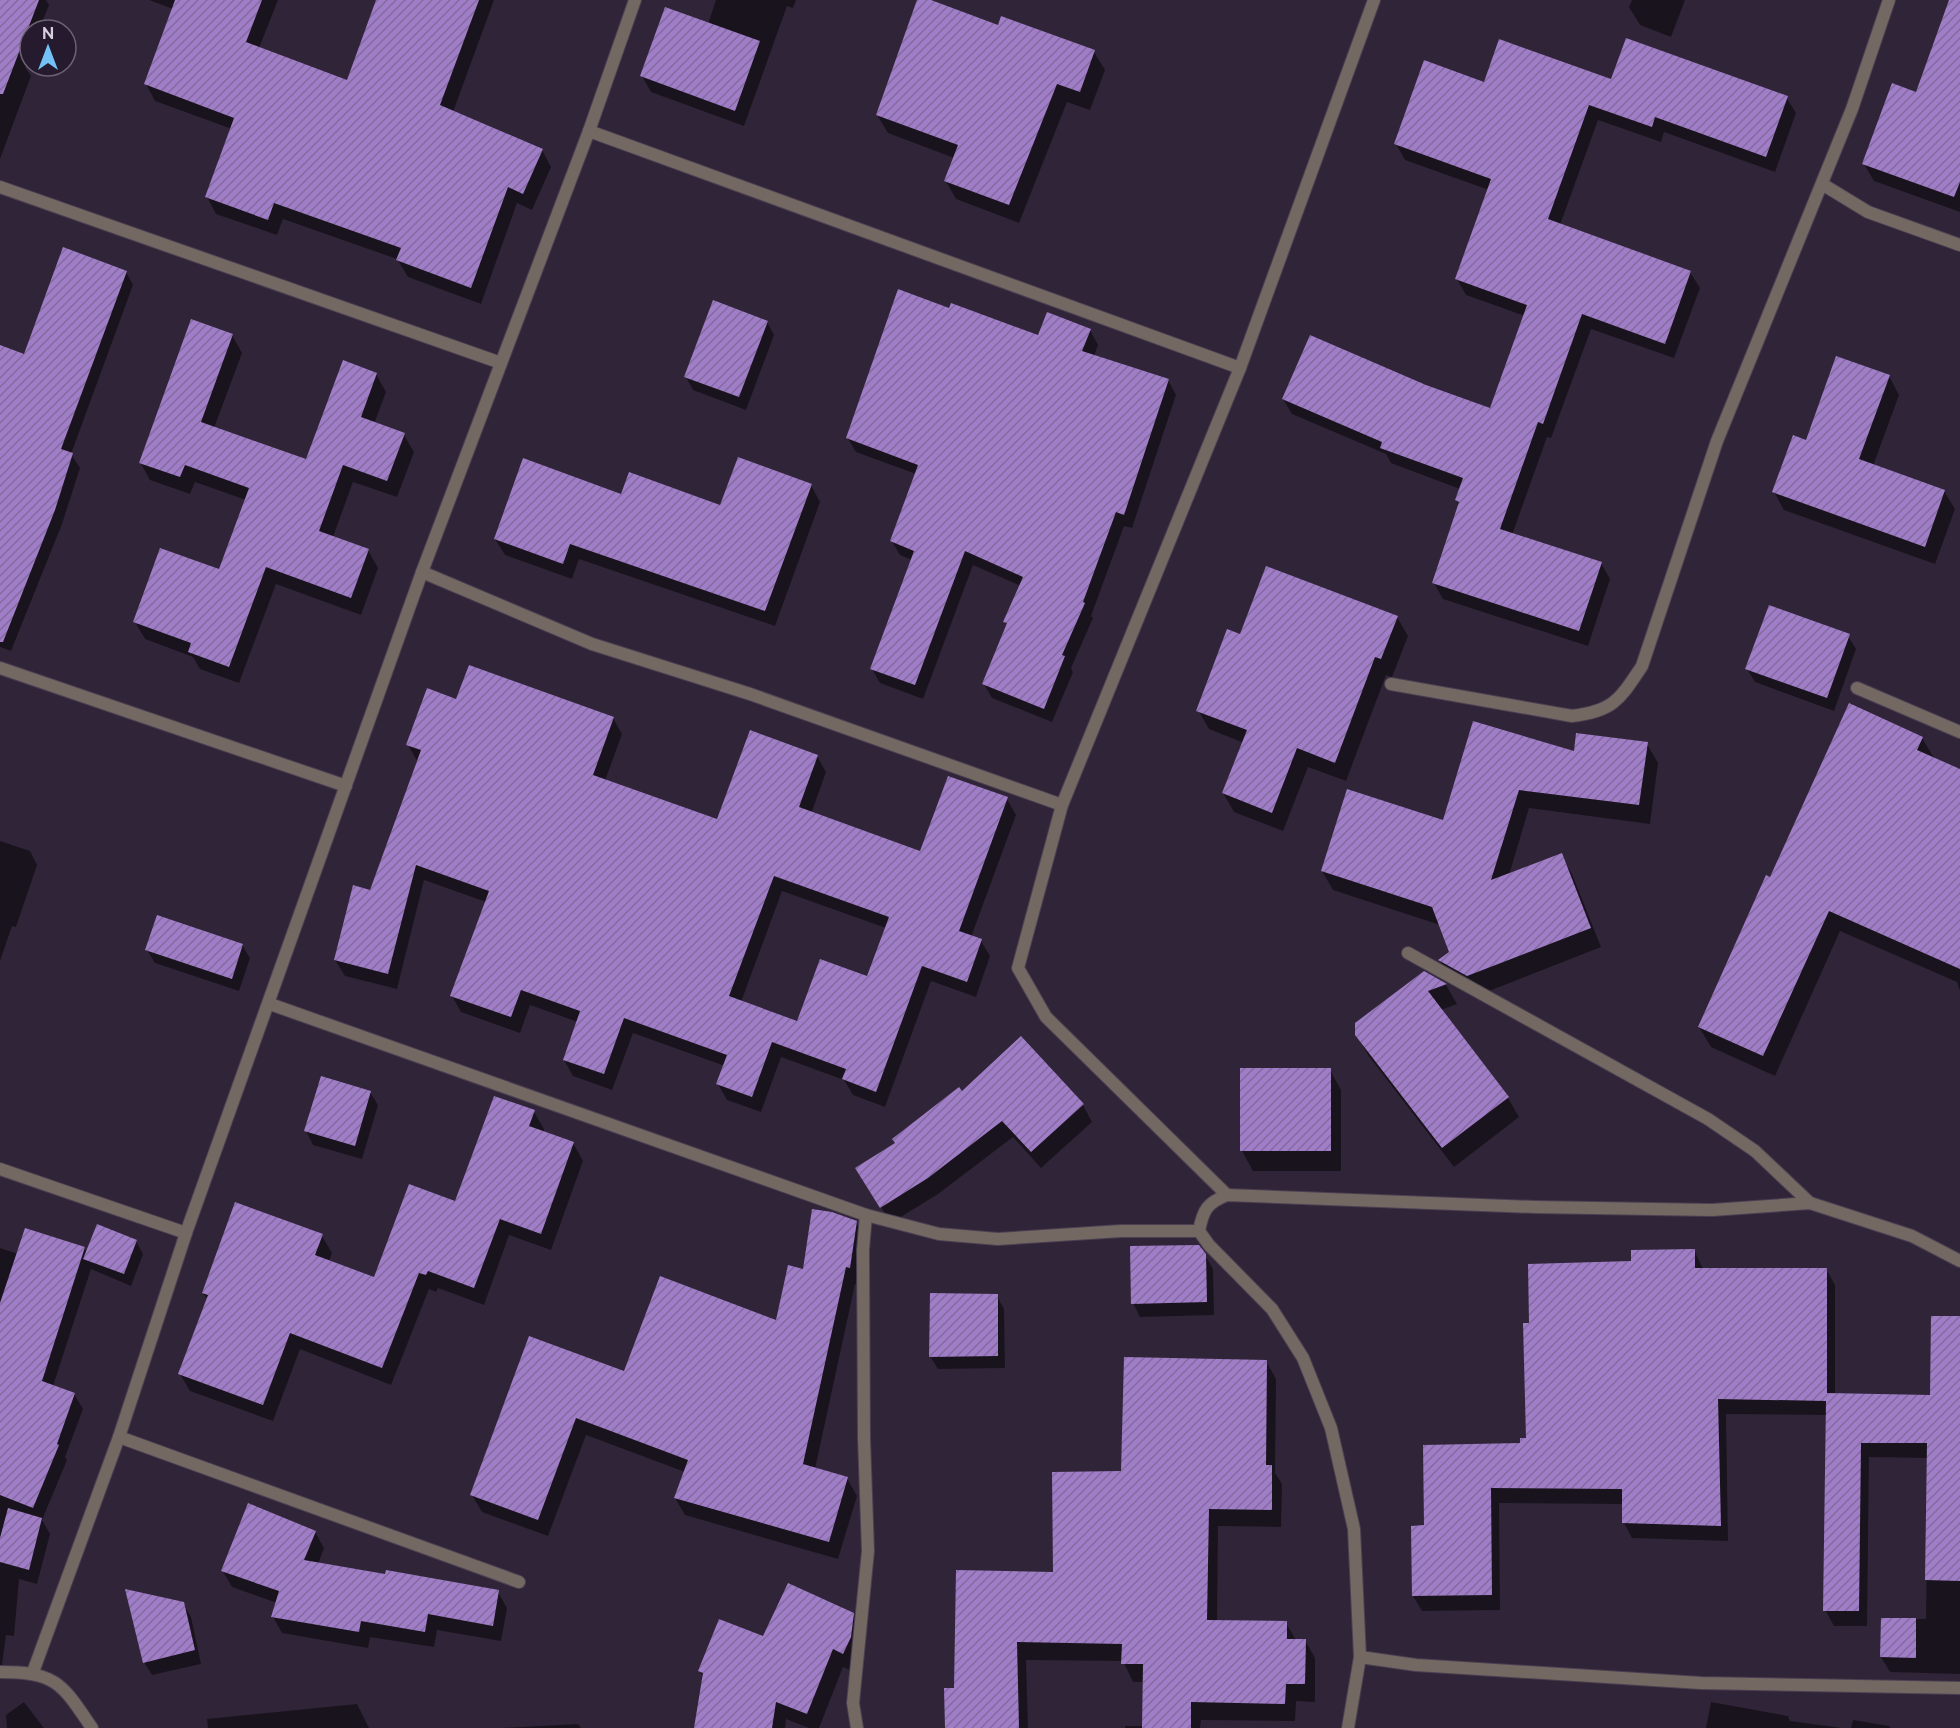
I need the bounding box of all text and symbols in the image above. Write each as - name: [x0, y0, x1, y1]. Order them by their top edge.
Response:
- north arrow: [18, 18, 78, 78]
- text: N: [42, 24, 54, 43]

